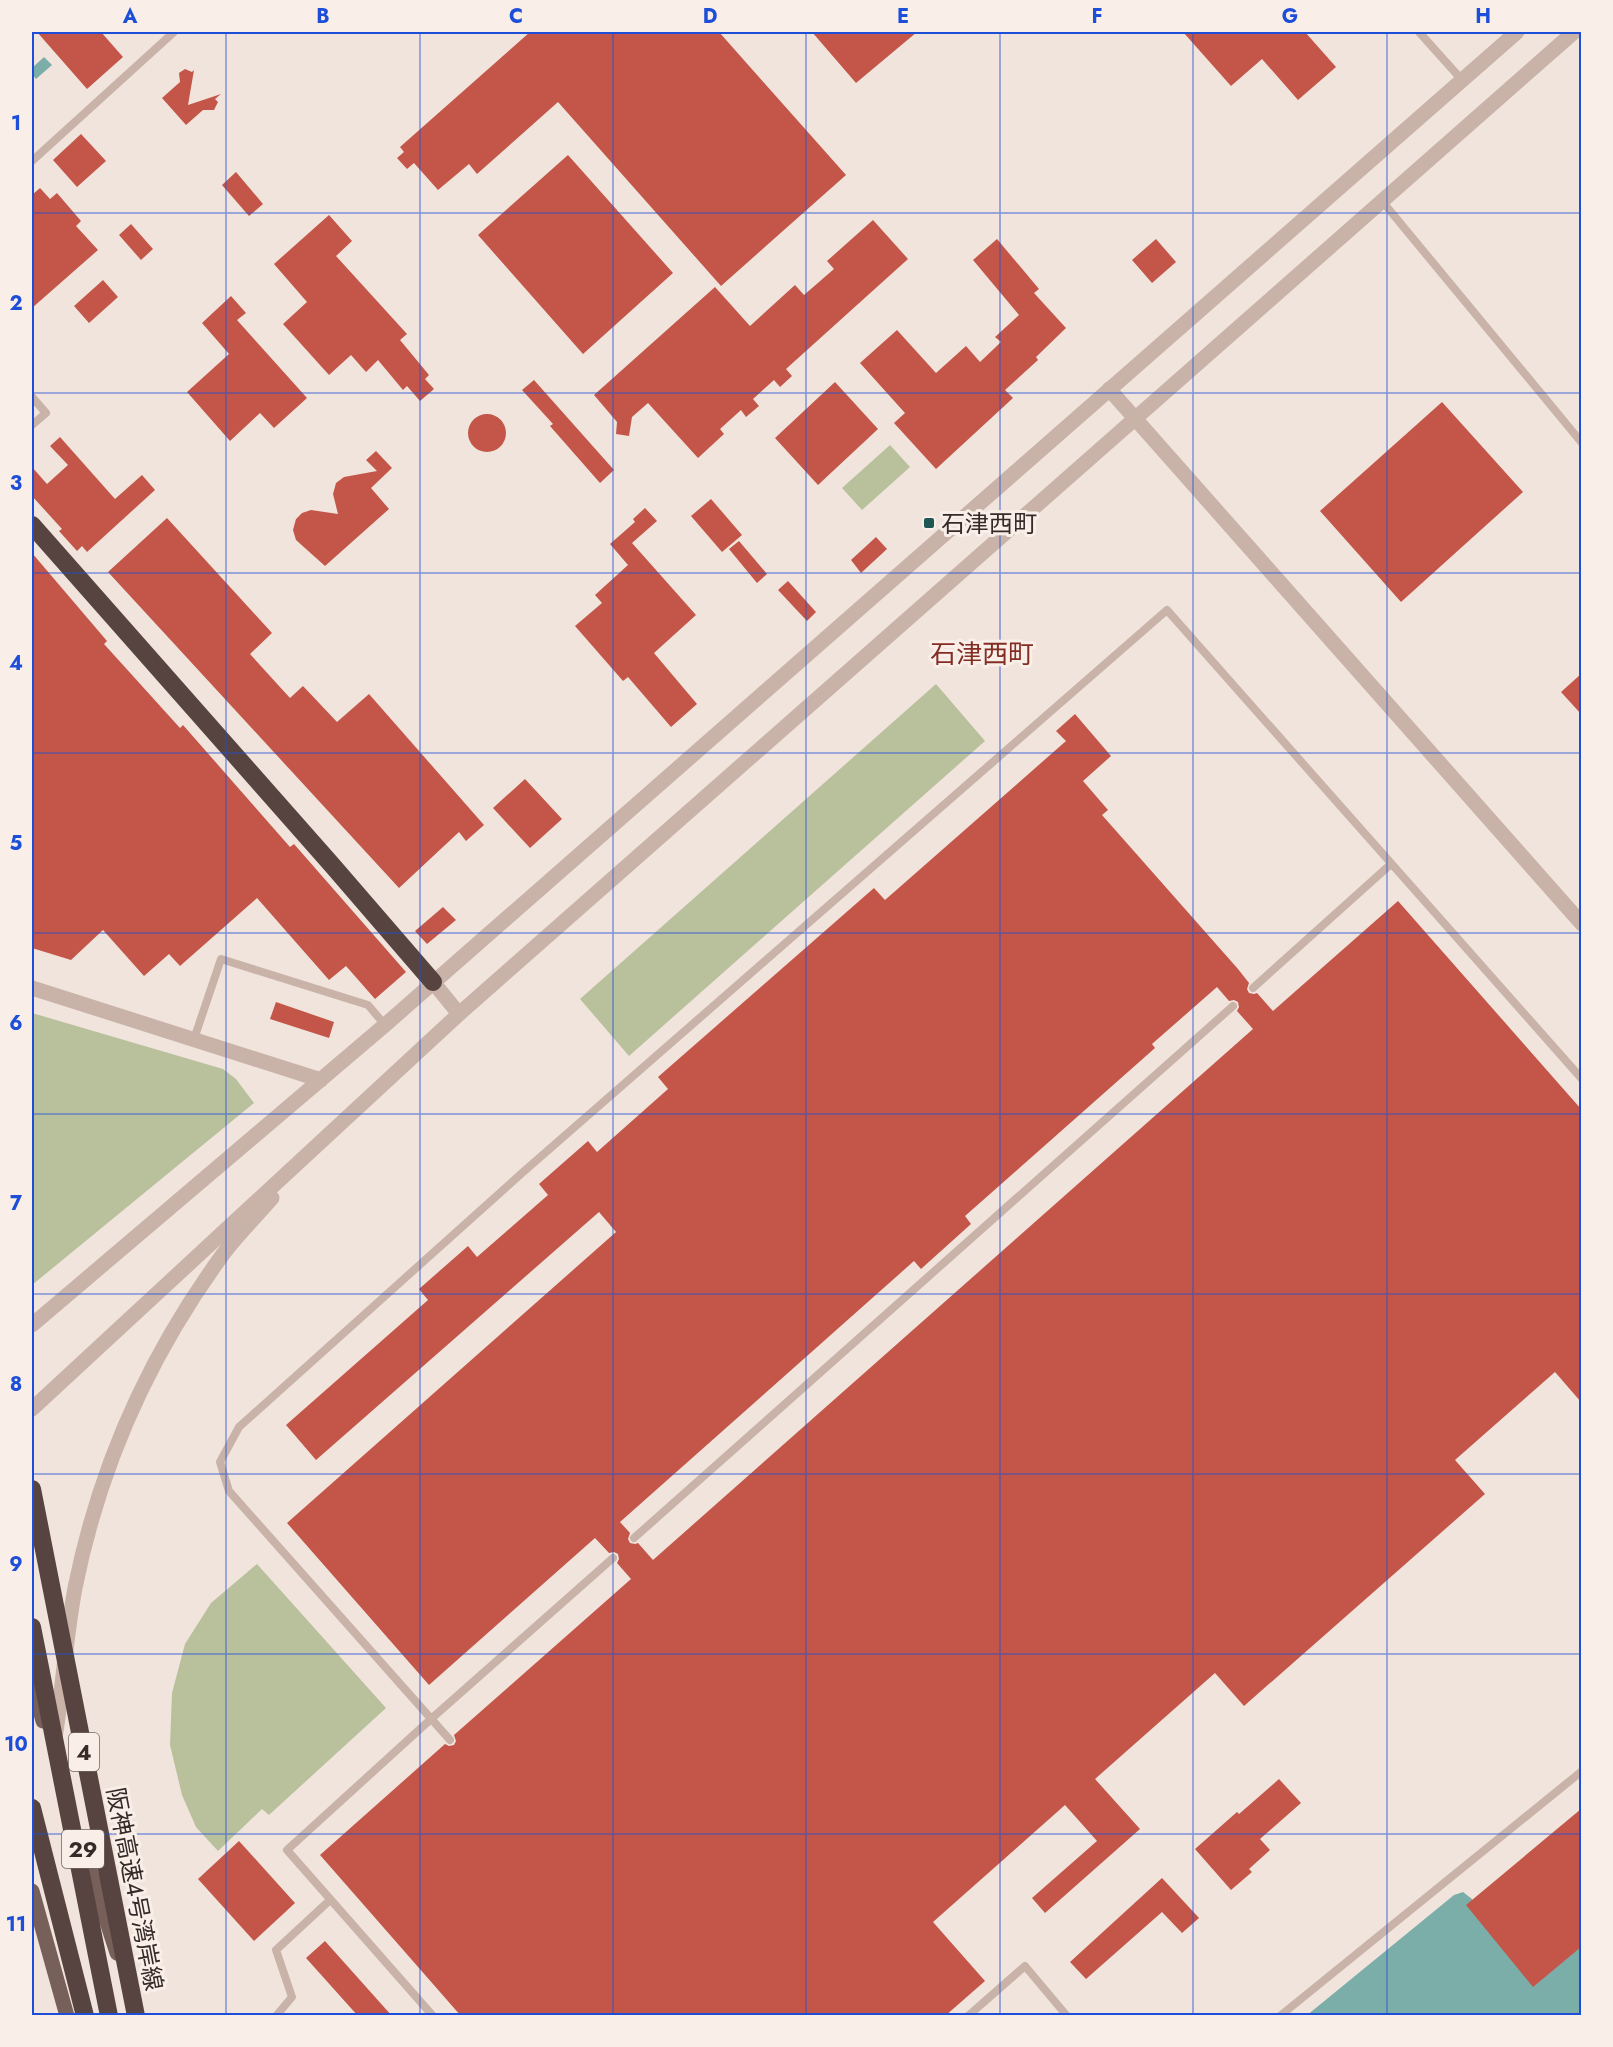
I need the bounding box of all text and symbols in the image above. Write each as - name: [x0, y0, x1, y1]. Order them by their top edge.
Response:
- text: A: [122, 2, 138, 31]
- text: B: [316, 2, 330, 31]
- text: C: [509, 2, 523, 31]
- text: D: [703, 2, 717, 31]
- text: E: [897, 2, 909, 31]
- text: F: [1091, 2, 1103, 31]
- text: G: [1282, 2, 1298, 31]
- text: H: [1475, 2, 1491, 31]
- text: 1: [11, 109, 21, 138]
- text: 2: [9, 289, 23, 318]
- text: 3: [10, 469, 22, 498]
- place label: 石津西町: [941, 506, 1037, 541]
- marker: 石津西町: [922, 516, 936, 530]
- district label: 石津西町: [930, 635, 1034, 673]
- text: 4: [9, 649, 23, 678]
- text: 5: [10, 829, 23, 858]
- text: 6: [9, 1009, 23, 1038]
- text: 7: [10, 1189, 23, 1218]
- text: 8: [10, 1370, 22, 1399]
- text: 9: [9, 1550, 23, 1579]
- text: 10: [4, 1730, 28, 1759]
- road number: 4: [69, 1733, 99, 1771]
- street label: 阪神高速4号湾岸線: [98, 1785, 172, 1993]
- road number: 29: [62, 1830, 104, 1868]
- text: 11: [6, 1910, 26, 1939]

